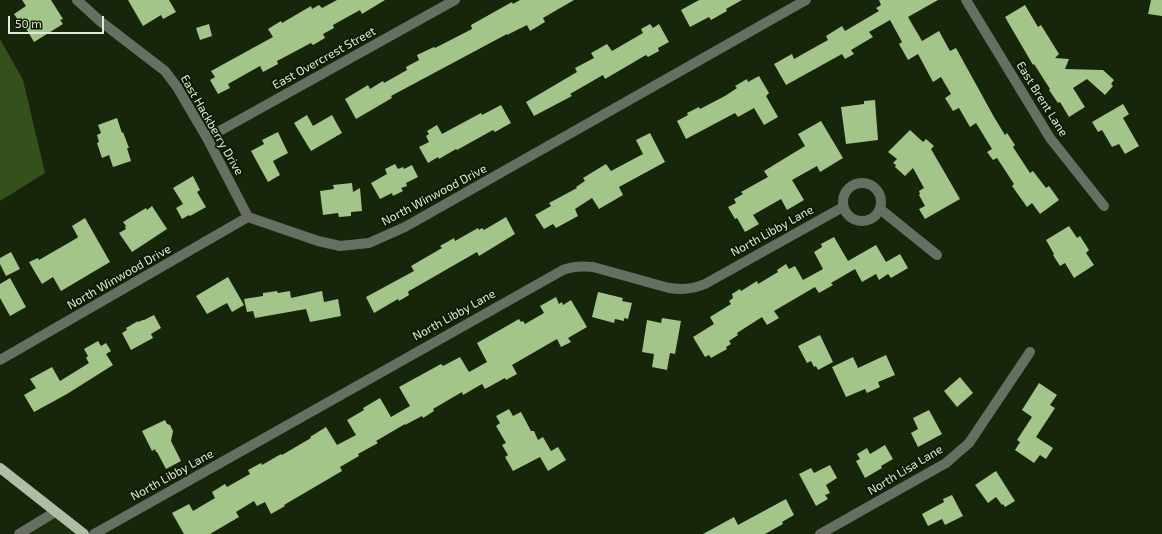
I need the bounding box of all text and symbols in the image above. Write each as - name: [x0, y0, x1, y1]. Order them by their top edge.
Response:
- scale bar: [10, 8, 106, 34]
- text: 50 m: [15, 16, 42, 30]
- street label: East Overcrest Street: [270, 24, 378, 92]
- street label: East Brent Lane: [1013, 59, 1071, 139]
- street label: East Hackberry Drive: [177, 72, 247, 178]
- street label: North Winwood Drive: [379, 161, 489, 229]
- street label: North Libby Lane: [728, 202, 816, 260]
- street label: North Winwood Drive: [65, 241, 173, 313]
- street label: North Libby Lane: [410, 286, 498, 344]
- street label: North Lisa Lane: [865, 442, 945, 498]
- street label: North Libby Lane: [128, 446, 216, 504]

